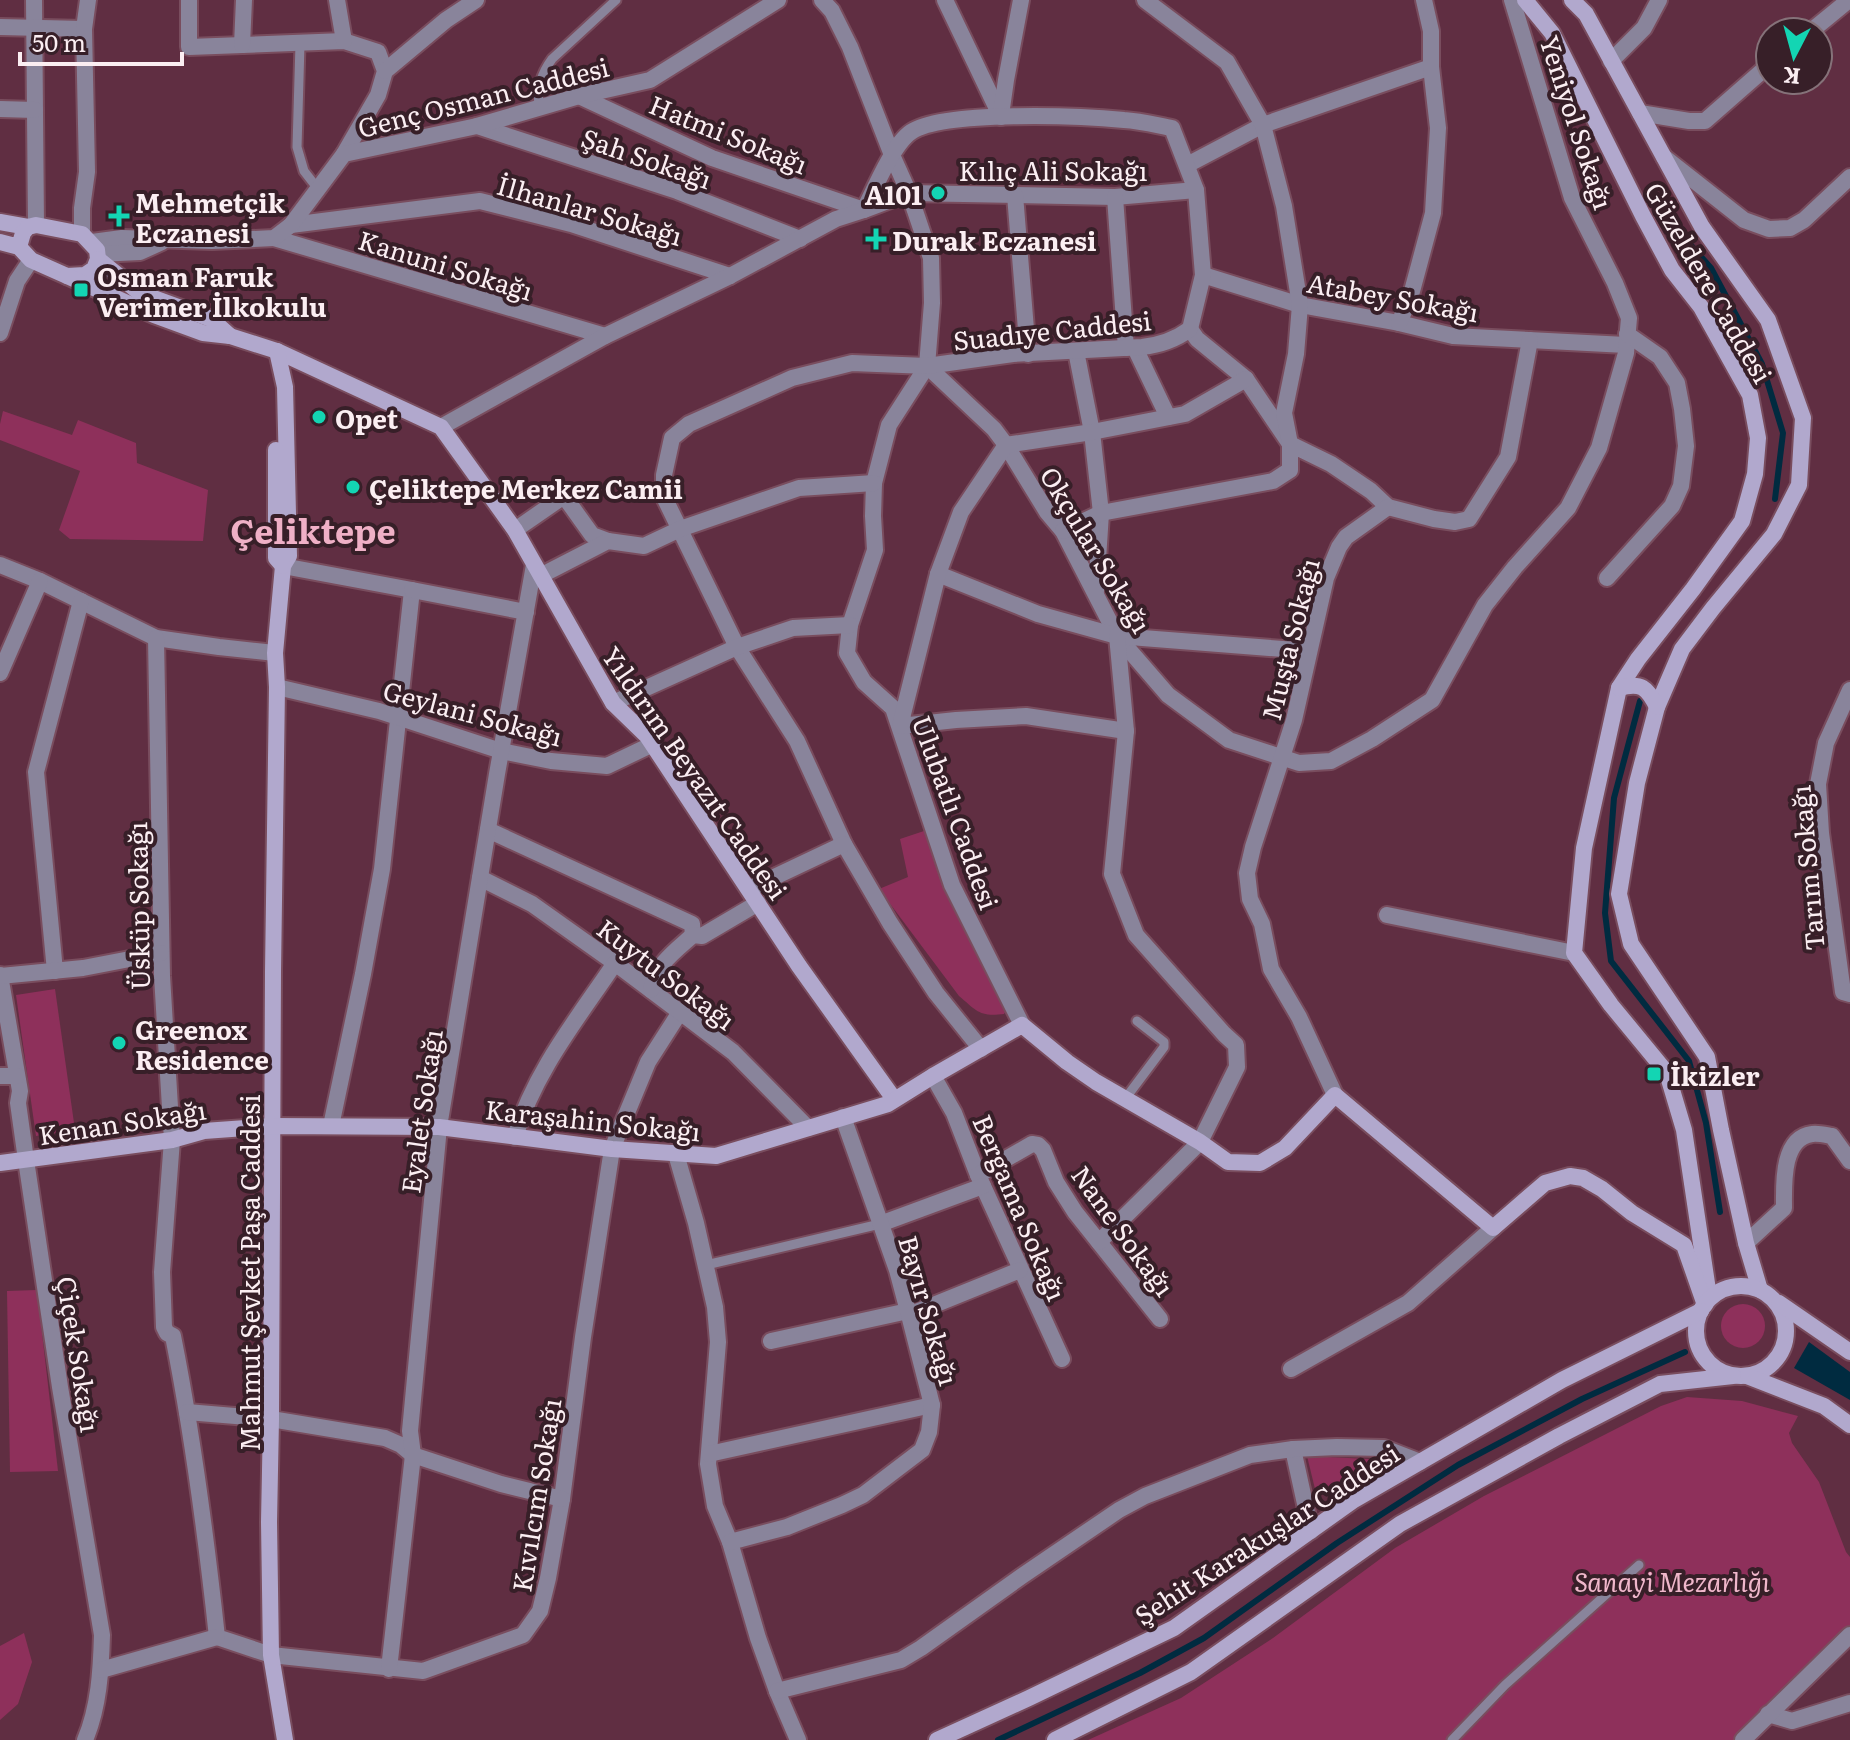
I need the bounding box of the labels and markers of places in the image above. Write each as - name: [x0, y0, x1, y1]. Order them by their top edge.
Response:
- place label: A101: [865, 174, 922, 213]
- place label: Mehmetçik Eczanesi: [135, 182, 286, 251]
- marker: A101: [929, 184, 947, 202]
- marker: Mehmetçik Eczanesi: [110, 207, 128, 225]
- place label: Durak Eczanesi: [892, 220, 1096, 259]
- marker: Durak Eczanesi: [867, 230, 885, 248]
- place label: Osman Faruk Verimer İlkokulu: [97, 256, 327, 325]
- marker: Osman Faruk Verimer İlkokulu: [72, 281, 90, 299]
- place label: Opet: [335, 398, 399, 437]
- marker: Opet: [310, 408, 328, 426]
- place label: Çeliktepe Merkez Camii: [369, 468, 683, 507]
- marker: Çeliktepe Merkez Camii: [344, 478, 362, 496]
- place label: Greenox Residence: [135, 1009, 269, 1078]
- marker: Greenox Residence: [110, 1034, 128, 1052]
- place label: İkizler: [1670, 1055, 1760, 1094]
- marker: İkizler: [1645, 1065, 1663, 1083]

